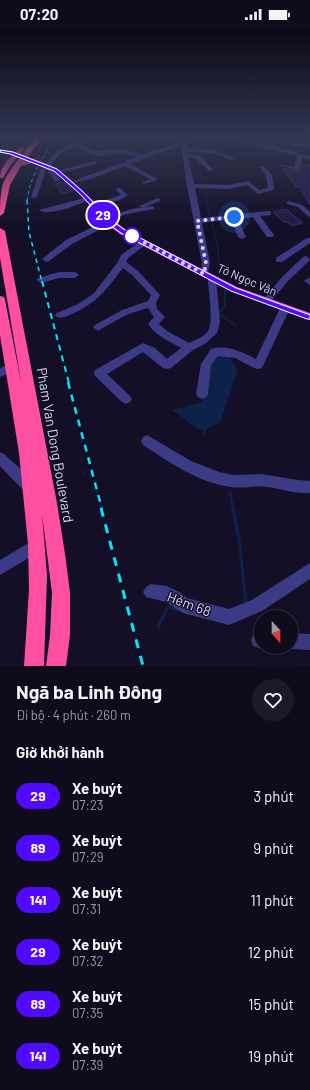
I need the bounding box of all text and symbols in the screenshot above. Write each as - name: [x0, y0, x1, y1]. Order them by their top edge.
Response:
- text: 07:20: [20, 5, 58, 23]
- line badge: 29: [85, 202, 121, 228]
- text: 29: [95, 206, 111, 223]
- your location: [224, 207, 244, 227]
- unlabelled marker: [123, 227, 141, 245]
- street label: Tô Ngọc Vân: [215, 260, 279, 298]
- street label: Pham Van Dong Boulevard: [33, 366, 78, 524]
- street label: Hẻm 68: [165, 587, 213, 620]
- north arrow: [254, 610, 298, 654]
- map controls: [254, 610, 298, 654]
- button: heart: [252, 679, 294, 721]
- text: Ngã ba Linh Đông: [16, 680, 162, 703]
- text: Đi bộ · 4 phút · 260 m: [16, 707, 131, 723]
- text: Giờ khởi hành: [16, 743, 104, 761]
- text: Xe buýt: [72, 779, 122, 797]
- text: 29: [30, 787, 46, 804]
- text: 3 phút: [253, 787, 294, 805]
- text: 07:23: [72, 797, 104, 813]
- text: Xe buýt: [72, 831, 122, 849]
- text: 89: [30, 839, 46, 856]
- text: 9 phút: [253, 839, 294, 857]
- text: 07:29: [72, 849, 104, 865]
- text: Xe buýt: [72, 883, 122, 901]
- text: 141: [29, 891, 47, 908]
- text: 11 phút: [251, 891, 294, 909]
- text: 07:31: [72, 901, 101, 917]
- text: Xe buýt: [72, 935, 122, 953]
- text: 29: [30, 943, 46, 960]
- text: 12 phút: [248, 943, 294, 961]
- text: 07:32: [72, 953, 104, 969]
- text: Xe buýt: [72, 987, 122, 1005]
- text: 89: [30, 995, 46, 1012]
- text: 15 phút: [248, 995, 294, 1013]
- text: 07:35: [72, 1005, 103, 1021]
- text: Xe buýt: [72, 1039, 122, 1057]
- text: 141: [29, 1047, 47, 1064]
- text: 19 phút: [248, 1047, 294, 1065]
- text: 07:39: [72, 1057, 103, 1073]

